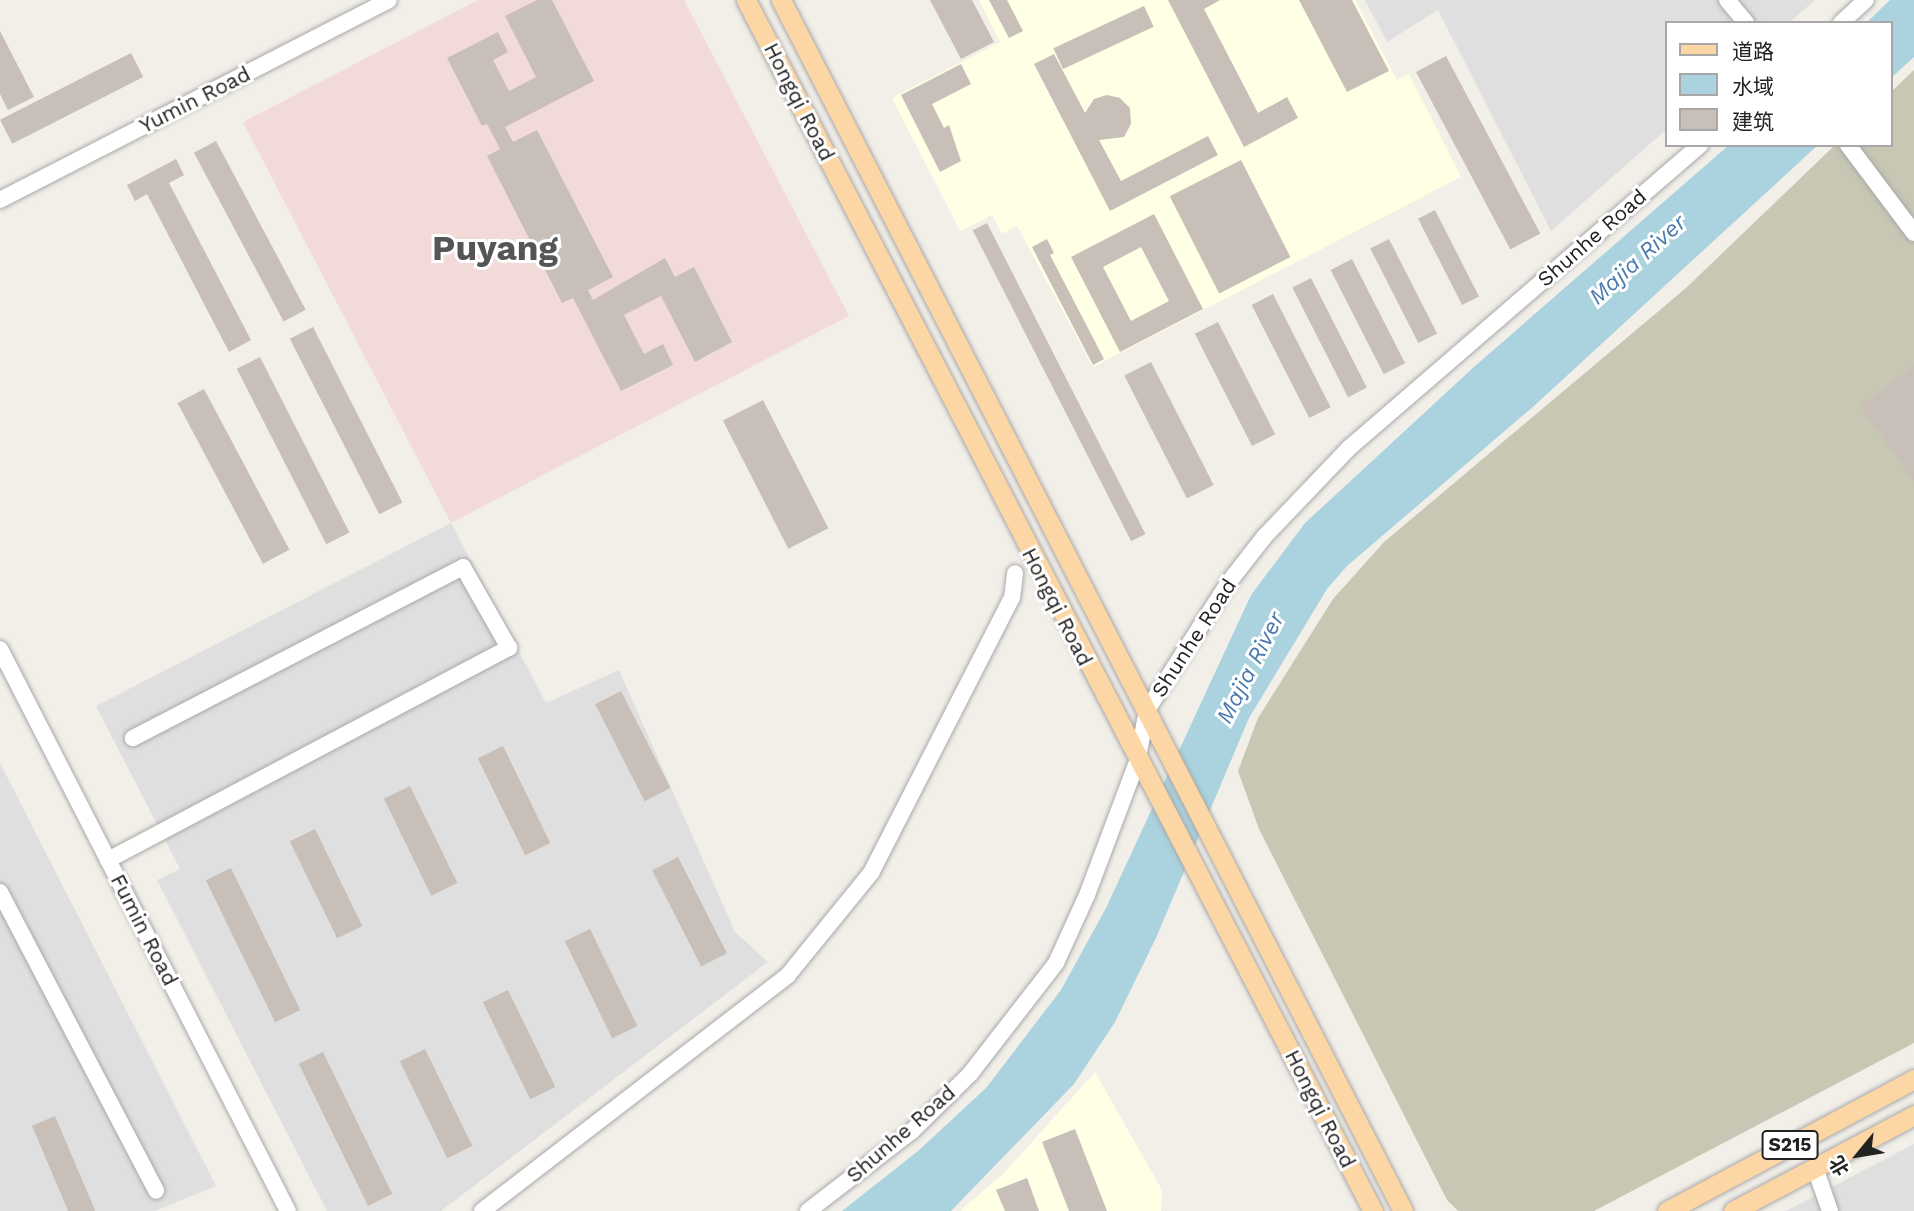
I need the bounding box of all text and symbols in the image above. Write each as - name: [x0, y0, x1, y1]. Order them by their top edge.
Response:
- legend: [1666, 21, 1893, 147]
- street label: Hongqi Road: [758, 39, 840, 165]
- text: 道路: [1732, 39, 1774, 64]
- street label: Yumin Road: [135, 61, 255, 139]
- text: 水域: [1732, 74, 1774, 99]
- text: 建筑: [1732, 109, 1774, 134]
- street label: Shunhe Road: [1532, 184, 1652, 292]
- water label: Majia River: [1584, 209, 1692, 311]
- district label: Puyang: [432, 227, 558, 269]
- street label: Hongqi Road: [1016, 544, 1098, 670]
- street label: Shunhe Road: [1146, 574, 1242, 702]
- water label: Majia River: [1211, 608, 1291, 728]
- street label: Fumin Road: [105, 870, 183, 990]
- street label: Hongqi Road: [1279, 1046, 1361, 1172]
- street label: Shunhe Road: [841, 1080, 961, 1188]
- north arrow: [1823, 1120, 1893, 1190]
- road number: S215: [1760, 1130, 1820, 1161]
- text: 北: [1825, 1152, 1854, 1180]

